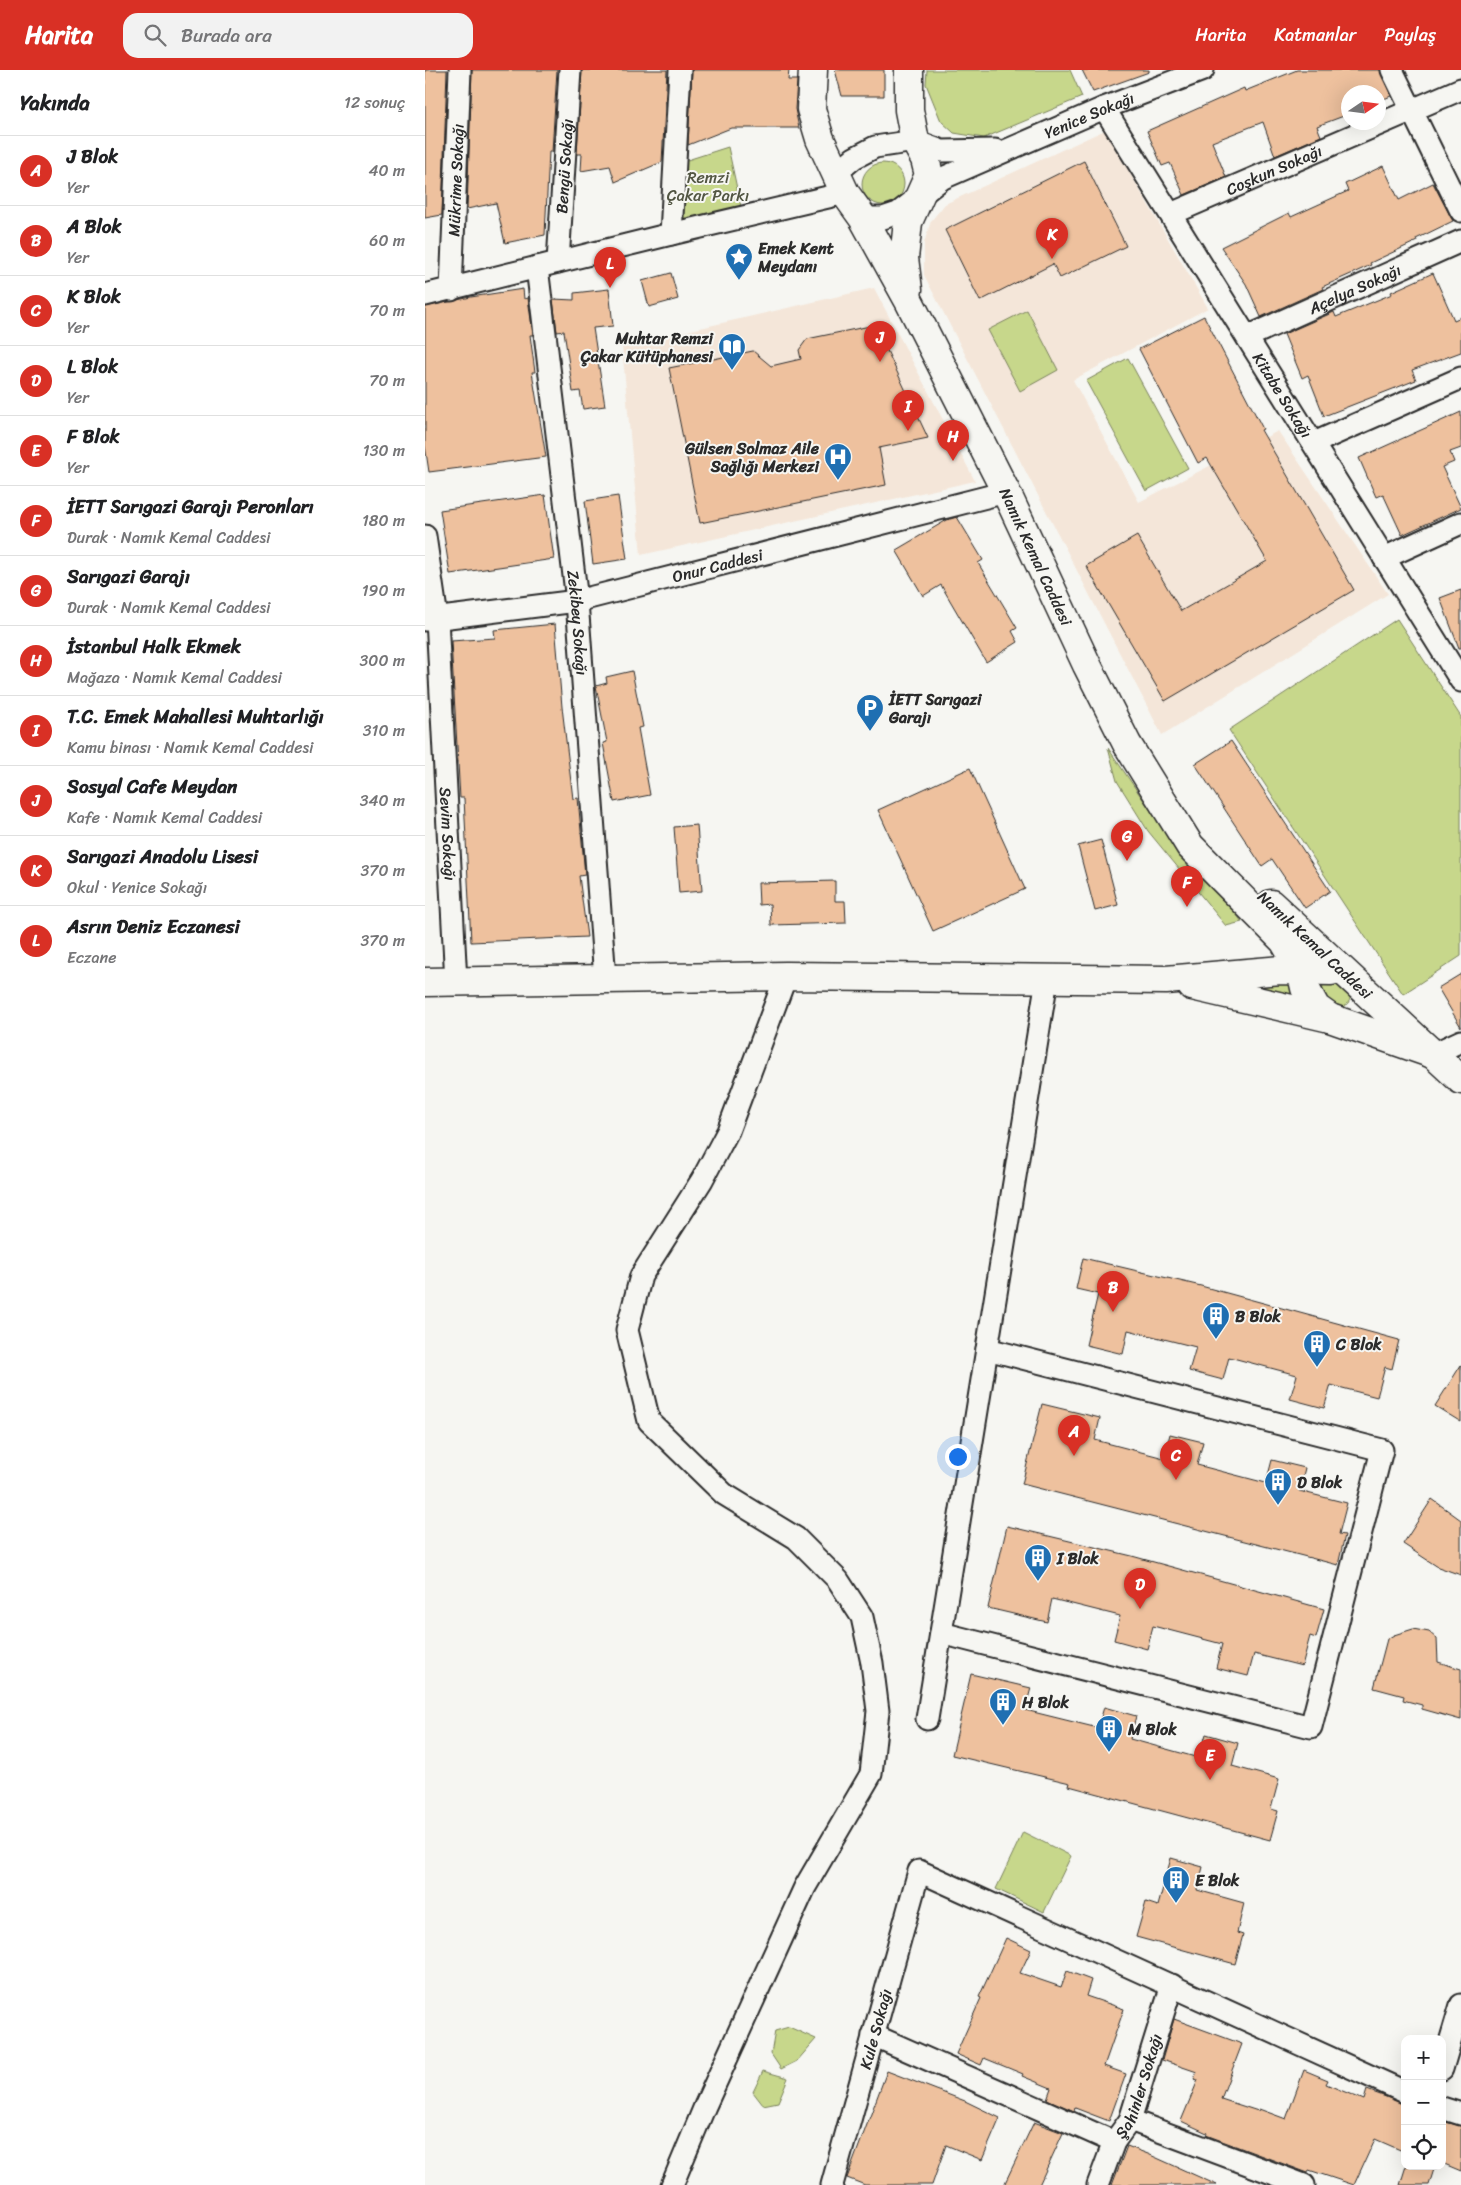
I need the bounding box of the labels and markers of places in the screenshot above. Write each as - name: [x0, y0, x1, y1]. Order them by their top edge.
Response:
- pin: K: [1036, 218, 1068, 259]
- place label: Emek Kent Meydanı: [757, 234, 834, 281]
- place icon: Emek Kent Meydanı: [724, 242, 754, 281]
- pin: L: [594, 247, 626, 288]
- pin: J: [864, 321, 896, 362]
- place label: Muhtar Remzi Çakar Kütüphanesi: [580, 324, 715, 371]
- library icon: Muhtar Remzi Çakar Kütüphanesi: [717, 332, 747, 371]
- pin: I: [892, 390, 924, 431]
- pin: H: [937, 420, 969, 461]
- place label: Gülsen Solmaz Aile Sağlığı Merkezi: [684, 434, 820, 481]
- hospital icon: Gülsen Solmaz Aile Sağlığı Merkezi: [823, 442, 853, 481]
- place label: İETT Sarıgazi Garajı: [888, 685, 983, 732]
- parking icon: İETT Sarıgazi Garajı: [855, 693, 885, 732]
- pin: G: [1111, 820, 1143, 861]
- pin: F: [1171, 866, 1203, 907]
- pin: B: [1097, 1271, 1129, 1312]
- building icon: B Blok: [1201, 1301, 1231, 1340]
- place label: B Blok: [1235, 1302, 1281, 1331]
- building icon: C Blok: [1302, 1329, 1332, 1368]
- place label: C Blok: [1335, 1330, 1382, 1359]
- pin: A: [1058, 1415, 1090, 1456]
- pin: C: [1160, 1439, 1192, 1480]
- building icon: D Blok: [1263, 1467, 1293, 1506]
- place label: D Blok: [1297, 1468, 1343, 1497]
- building icon: I Blok: [1023, 1543, 1053, 1582]
- place label: I Blok: [1056, 1544, 1099, 1573]
- pin: D: [1124, 1568, 1156, 1609]
- building icon: H Blok: [988, 1687, 1018, 1726]
- place label: H Blok: [1021, 1688, 1069, 1717]
- building icon: M Blok: [1094, 1714, 1124, 1753]
- place label: M Blok: [1127, 1715, 1177, 1744]
- pin: E: [1194, 1739, 1226, 1780]
- building icon: E Blok: [1161, 1865, 1191, 1904]
- place label: E Blok: [1195, 1866, 1240, 1895]

